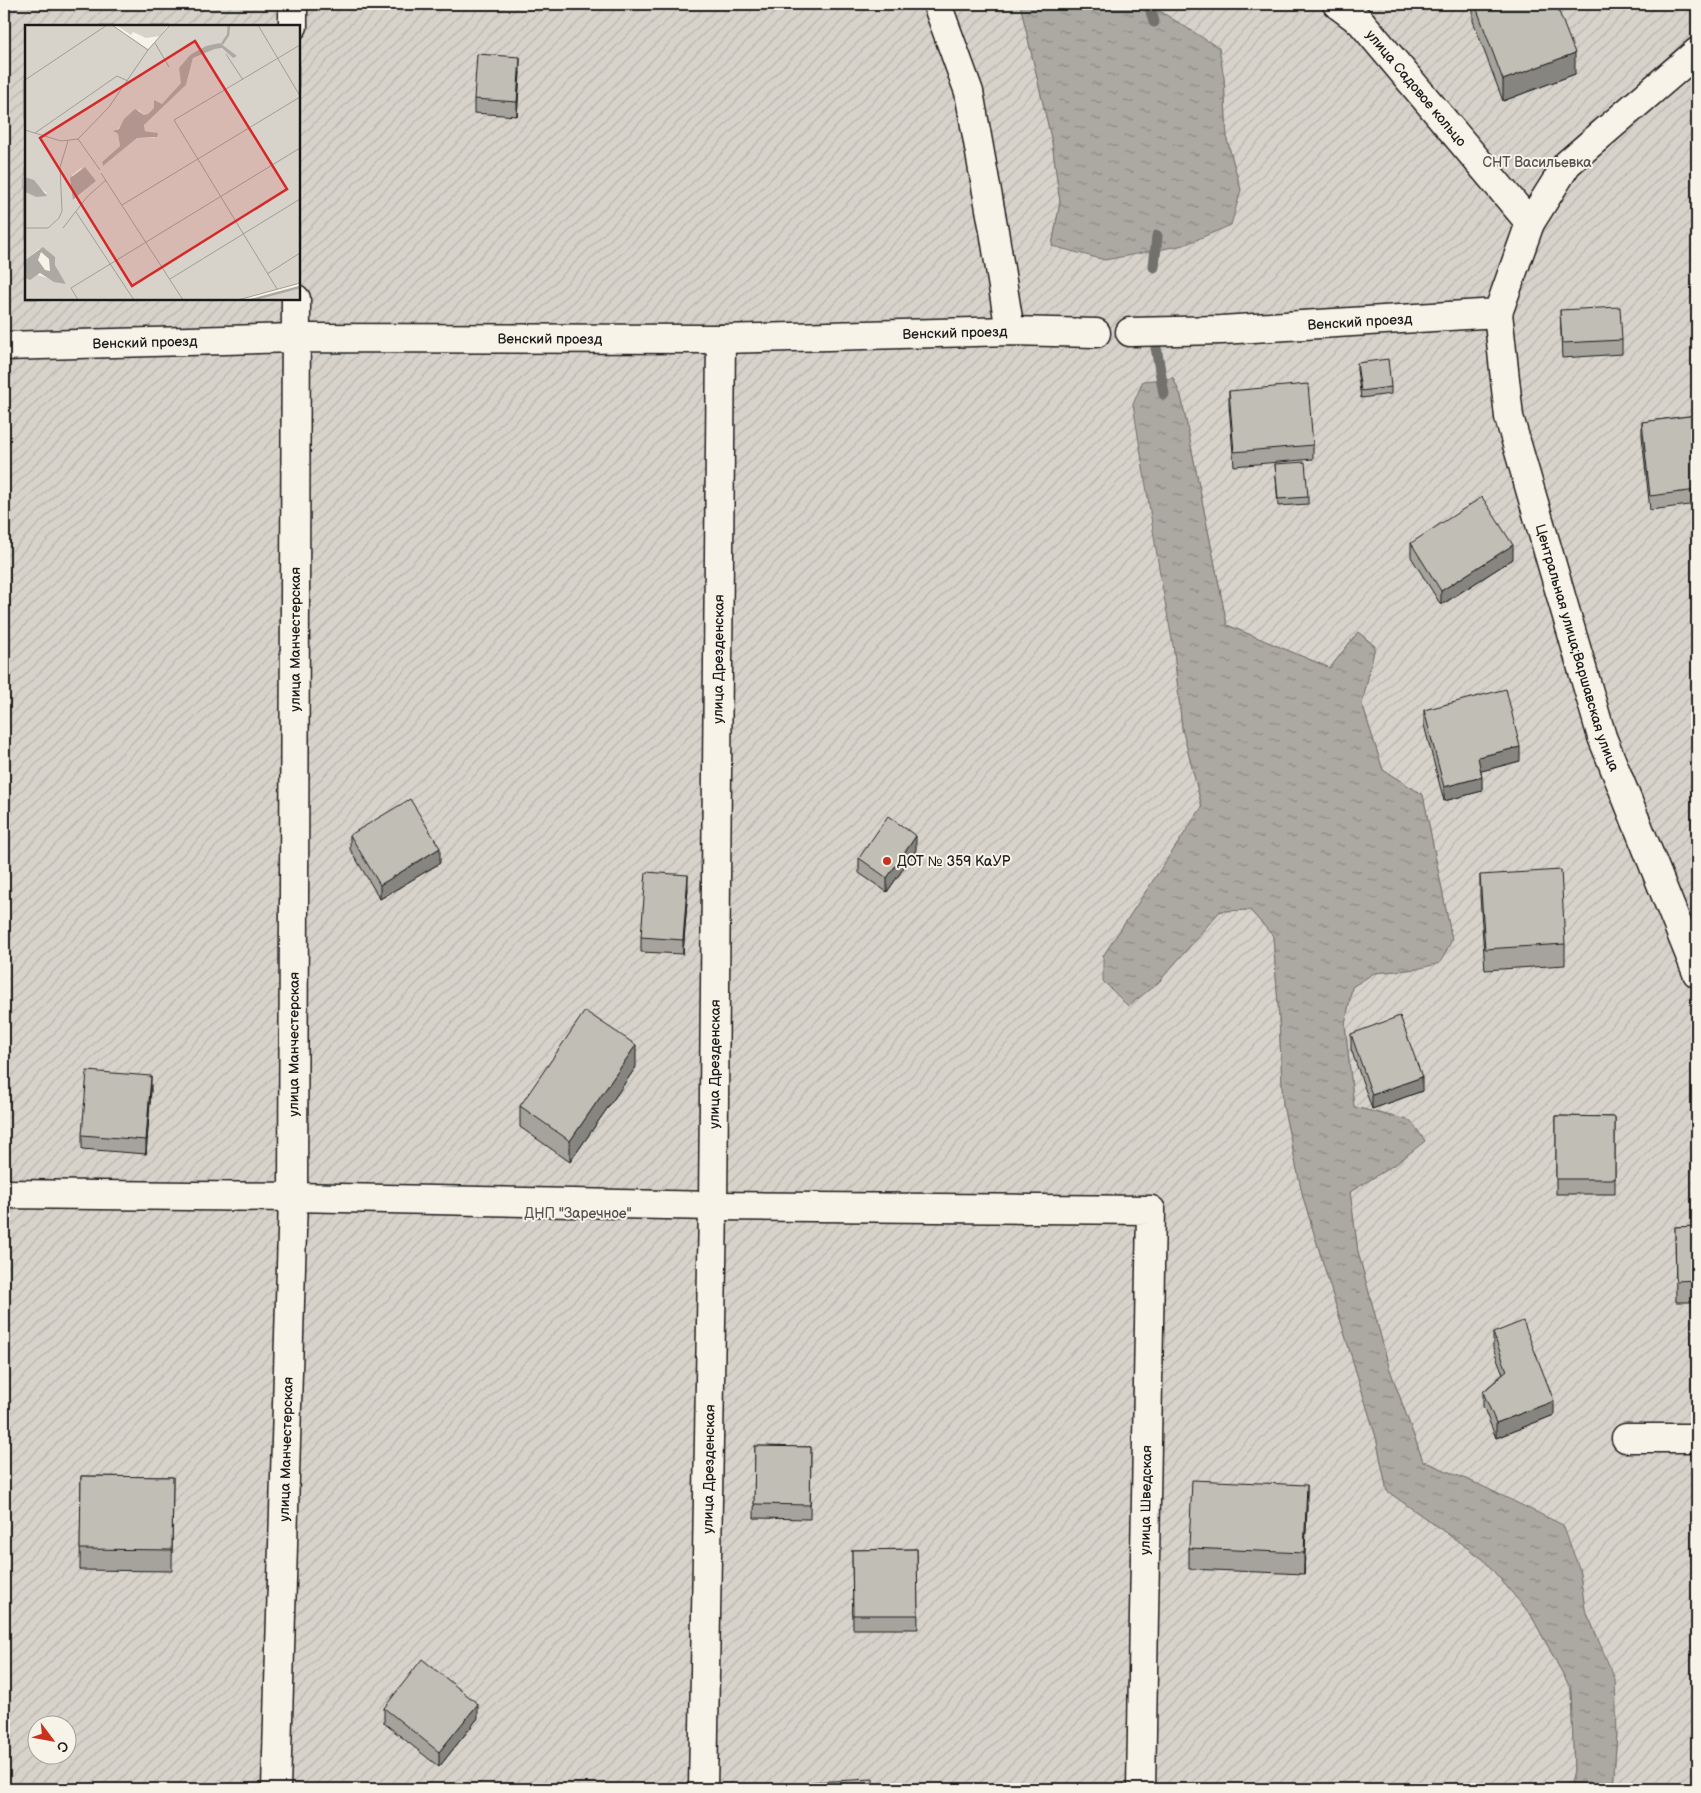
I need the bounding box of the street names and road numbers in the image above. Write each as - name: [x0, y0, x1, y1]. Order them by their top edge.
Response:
- street label: улица Садовое кольцо: [1362, 26, 1470, 150]
- street label: Венский проезд: [1307, 310, 1413, 333]
- street label: Венский проезд: [902, 323, 1008, 342]
- street label: Венский проезд: [497, 330, 603, 347]
- street label: Венский проезд: [92, 332, 198, 352]
- street label: Центральная улица;Варшавская улица: [1532, 522, 1624, 774]
- street label: улица Манчестерская: [286, 567, 304, 712]
- street label: улица Дрезденская: [709, 594, 727, 724]
- street label: улица Манчестерская: [285, 972, 302, 1117]
- street label: улица Дрезденская: [705, 999, 723, 1129]
- street label: улица Манчестерская: [275, 1376, 296, 1522]
- street label: улица Дрезденская: [699, 1404, 718, 1534]
- street label: улица Шведская: [1137, 1445, 1155, 1555]

